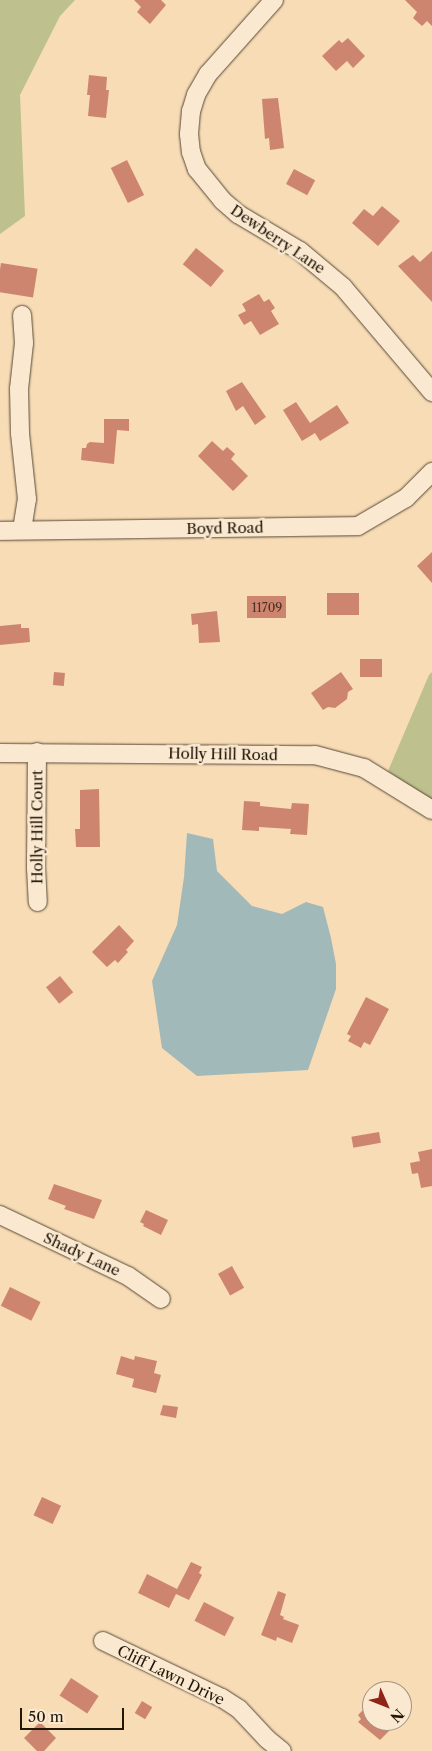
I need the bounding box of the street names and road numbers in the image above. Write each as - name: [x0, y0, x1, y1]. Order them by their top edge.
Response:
- street label: Dewberry Lane: [227, 201, 329, 277]
- street label: Boyd Road: [186, 518, 264, 538]
- street label: Holly Hill Road: [168, 744, 278, 764]
- street label: Holly Hill Court: [28, 770, 46, 884]
- street label: Shady Lane: [41, 1228, 123, 1280]
- street label: Cliff Lawn Drive: [114, 1641, 228, 1709]

